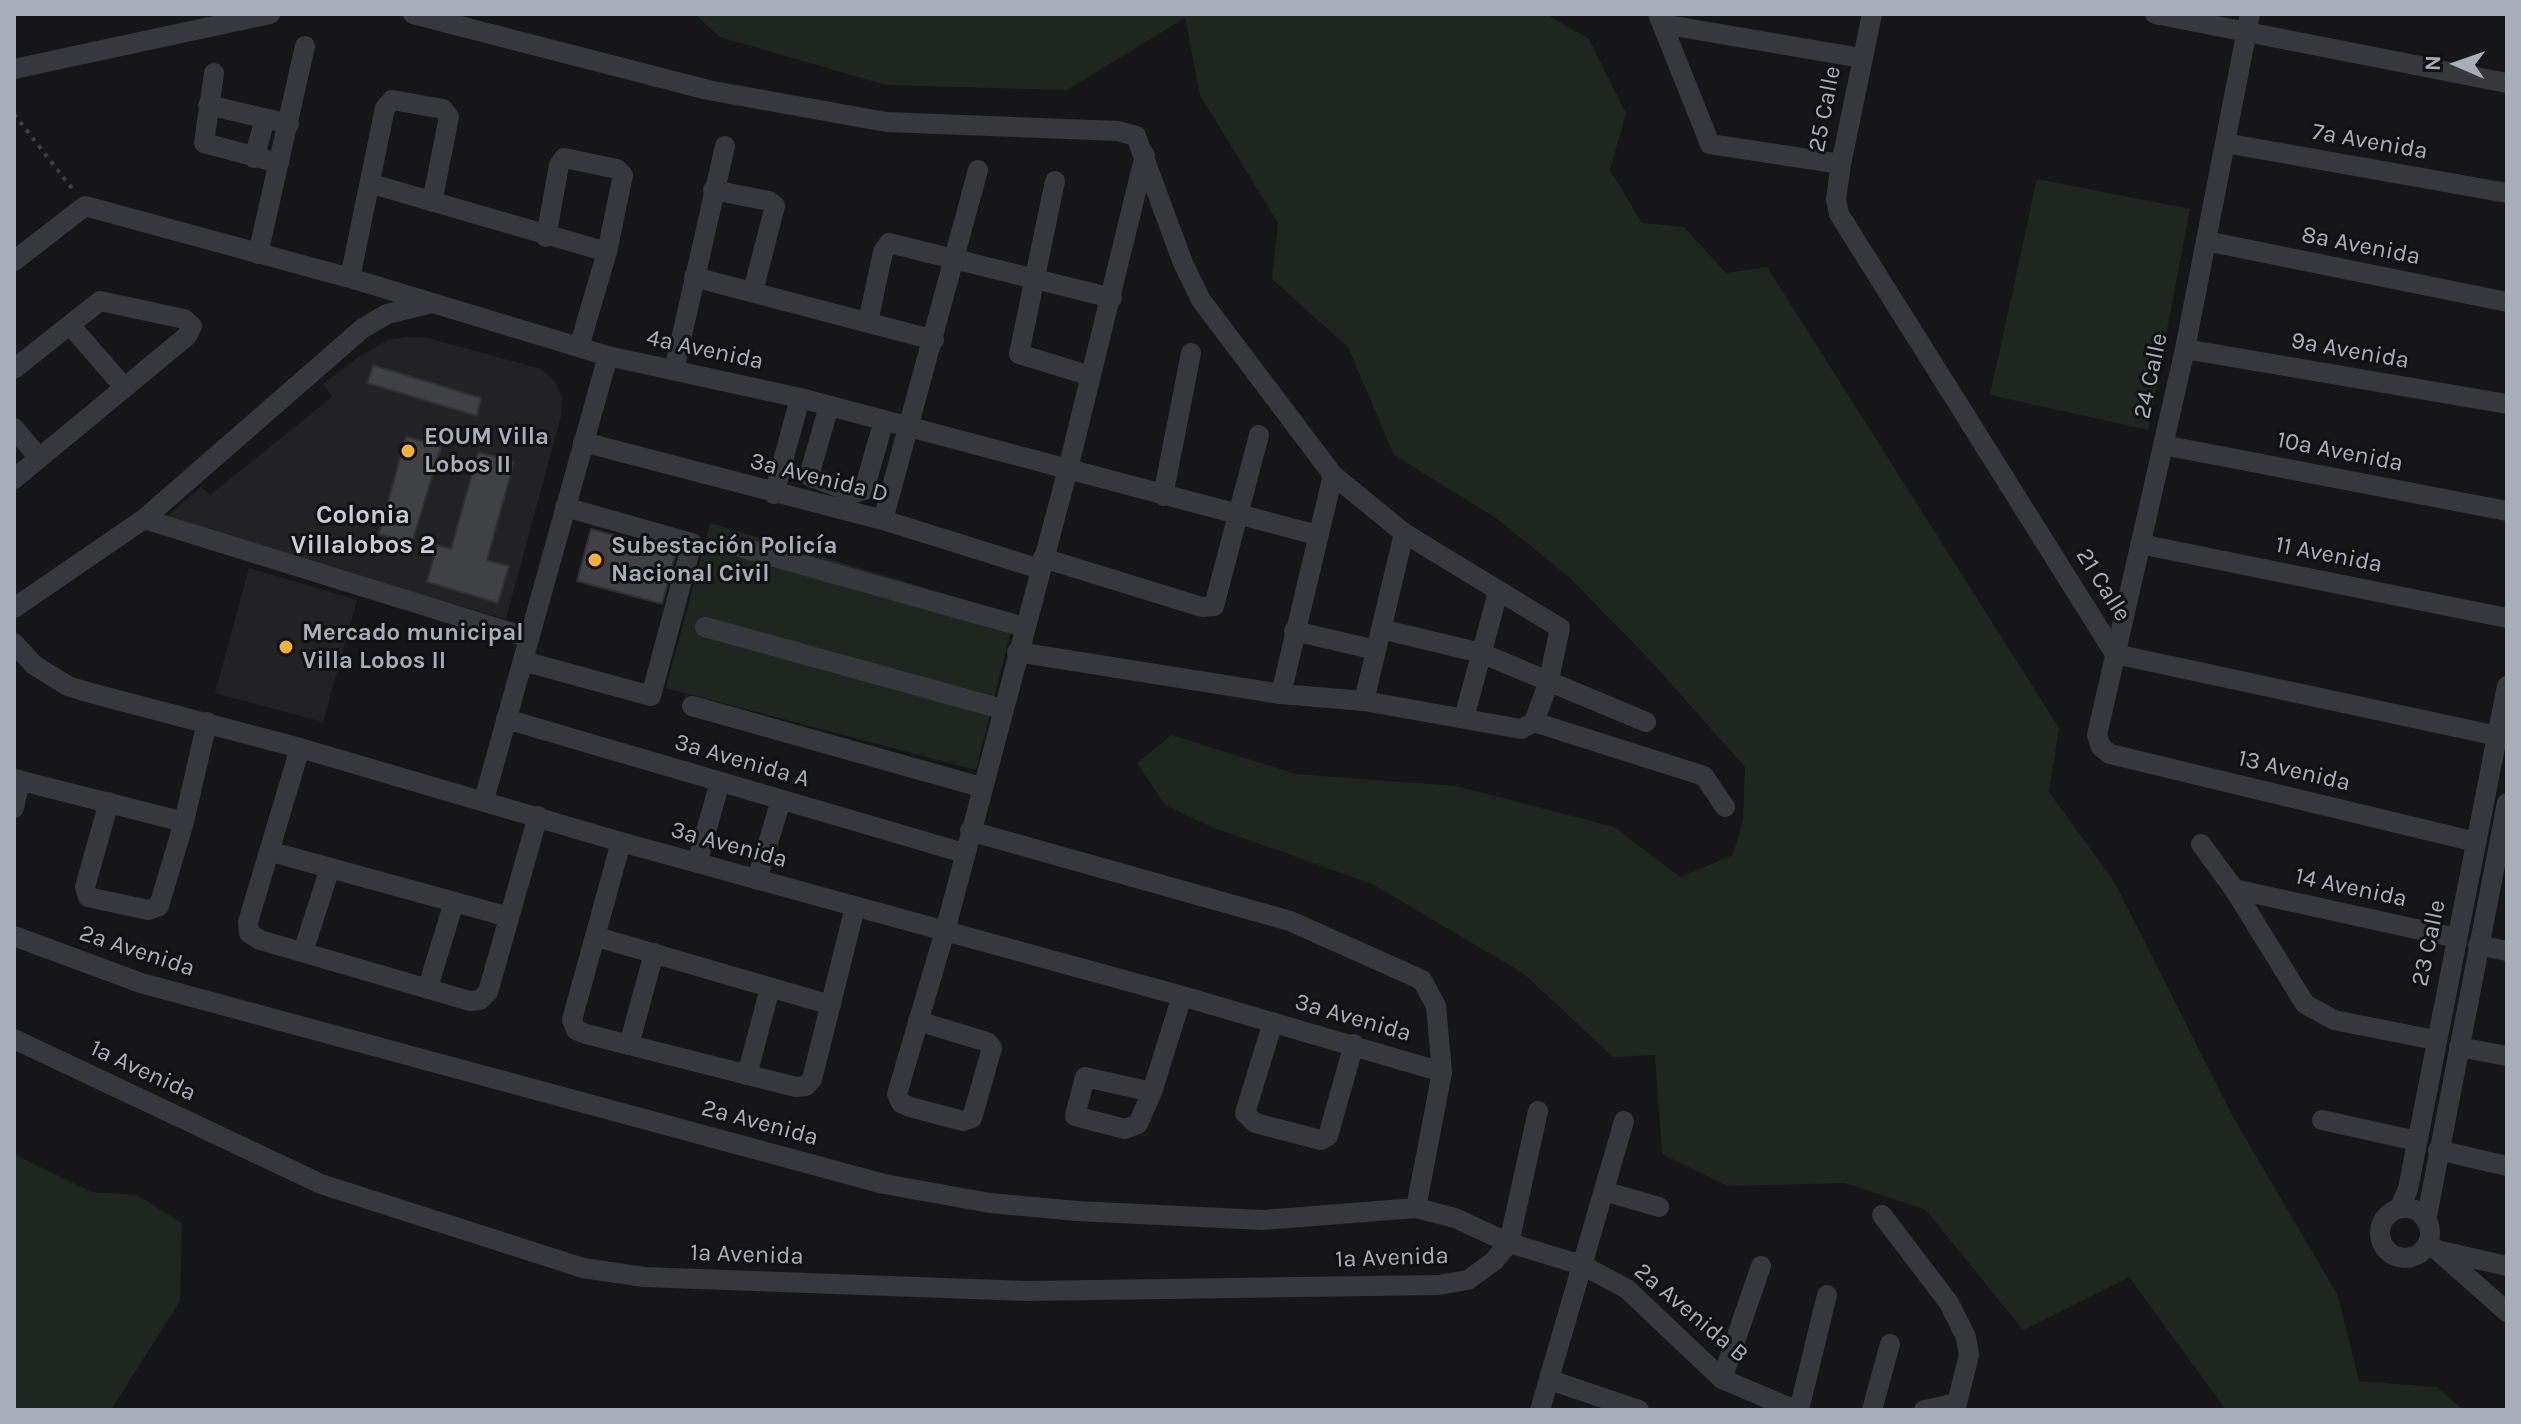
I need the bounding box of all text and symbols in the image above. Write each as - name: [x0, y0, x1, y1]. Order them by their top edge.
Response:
- north arrow: [2417, 24, 2497, 104]
- text: N: [2420, 55, 2446, 72]
- street label: 25 Calle: [1803, 64, 1847, 154]
- street label: 7a Avenida: [2310, 118, 2430, 166]
- street label: 8a Avenida: [2299, 220, 2423, 272]
- street label: 4a Avenida: [644, 324, 766, 376]
- street label: 9a Avenida: [2289, 326, 2411, 376]
- street label: 24 Calle: [2128, 331, 2174, 421]
- place label: EOUM Villa Lobos II: [424, 423, 549, 479]
- street label: 10a Avenida: [2275, 426, 2405, 478]
- marker: EOUM Villa Lobos II: [399, 442, 417, 460]
- street label: 3a Avenida D: [747, 447, 891, 509]
- district label: Colonia Villalobos 2: [291, 500, 435, 562]
- street label: 11 Avenida: [2273, 531, 2385, 579]
- place label: Subestación Policía Nacional Civil: [611, 532, 837, 588]
- street label: 21 Calle: [2069, 543, 2137, 627]
- marker: Subestación Policía Nacional Civil: [586, 551, 604, 569]
- place label: Mercado municipal Villa Lobos II: [302, 619, 523, 675]
- marker: Mercado municipal Villa Lobos II: [277, 638, 295, 656]
- street label: 3a Avenida A: [671, 728, 813, 794]
- street label: 13 Avenida: [2235, 744, 2353, 798]
- street label: 3a Avenida: [667, 816, 791, 874]
- street label: 14 Avenida: [2292, 862, 2410, 914]
- street label: 23 Calle: [2406, 897, 2452, 989]
- street label: 2a Avenida: [76, 919, 198, 983]
- street label: 3a Avenida: [1291, 988, 1415, 1048]
- street label: 1a Avenida: [85, 1034, 201, 1108]
- street label: 2a Avenida: [699, 1094, 821, 1152]
- street label: 1a Avenida: [690, 1239, 804, 1271]
- street label: 1a Avenida: [1335, 1242, 1449, 1274]
- street label: 2a Avenida B: [1628, 1257, 1754, 1369]

